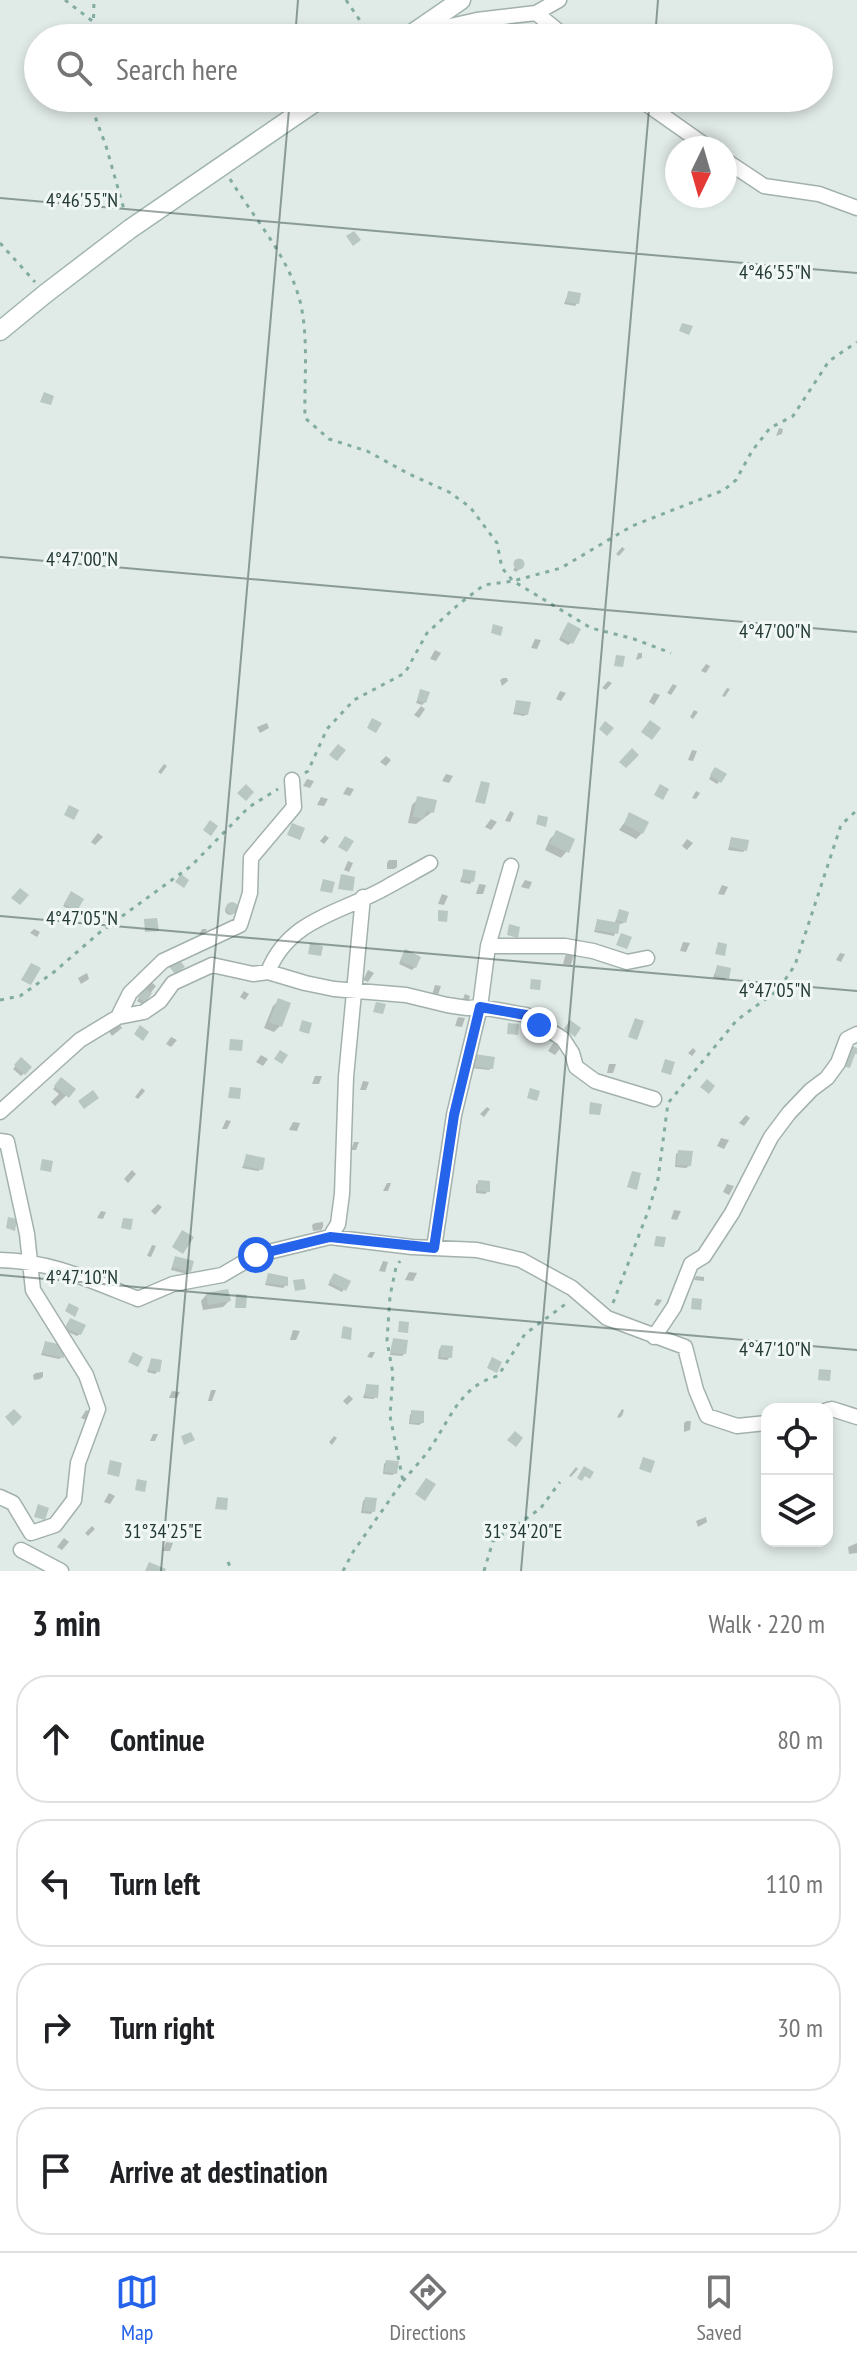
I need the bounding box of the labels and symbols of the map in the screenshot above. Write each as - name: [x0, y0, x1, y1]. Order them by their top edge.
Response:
- north arrow: [665, 136, 737, 208]
- text: 4°46'55"N: [46, 187, 118, 213]
- text: 4°46'55"N: [739, 259, 811, 285]
- text: 4°47'00"N: [46, 546, 118, 572]
- text: 4°47'00"N: [739, 618, 811, 644]
- text: 4°47'05"N: [46, 905, 118, 931]
- text: 4°47'05"N: [739, 977, 811, 1003]
- route end: [521, 1007, 557, 1043]
- route start: [238, 1237, 274, 1273]
- text: 4°47'10"N: [46, 1264, 118, 1290]
- text: 4°47'10"N: [739, 1336, 811, 1362]
- text: 31°34'25"E: [124, 1518, 202, 1544]
- text: 31°34'20"E: [484, 1518, 562, 1544]

